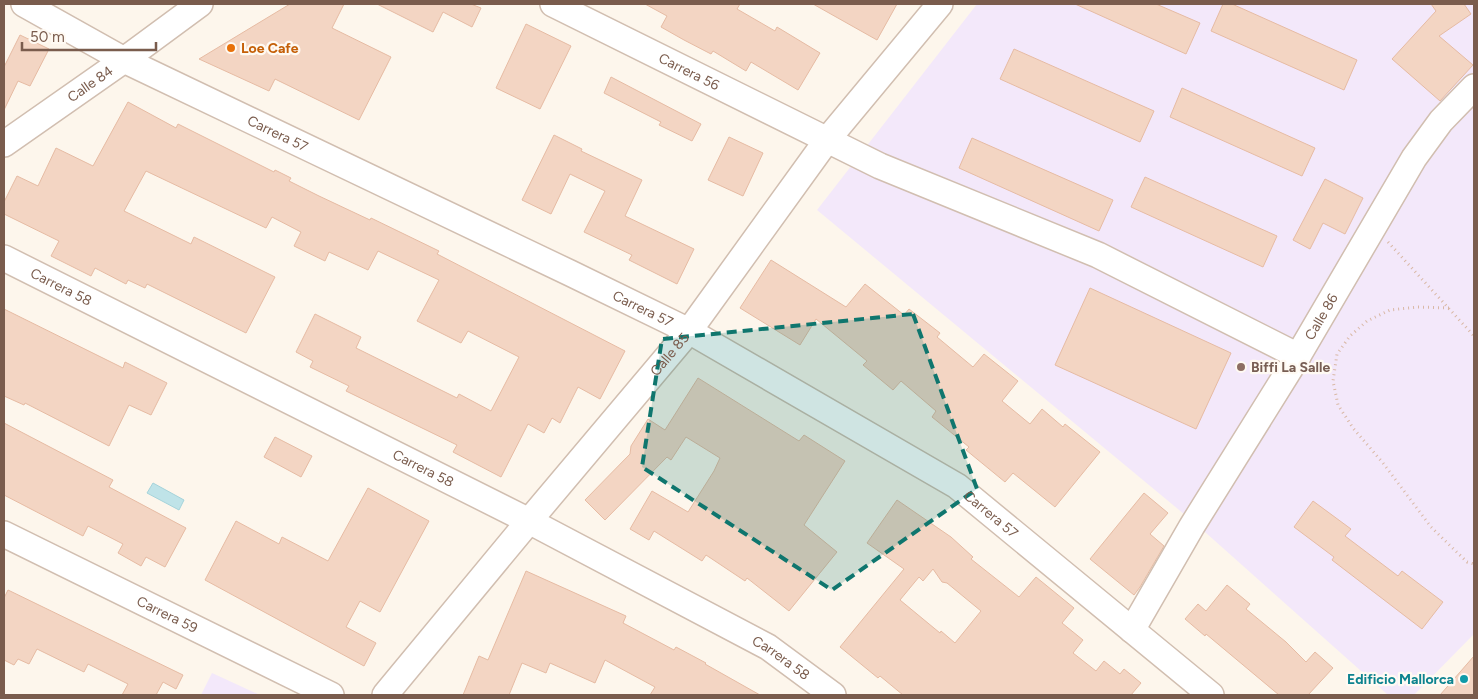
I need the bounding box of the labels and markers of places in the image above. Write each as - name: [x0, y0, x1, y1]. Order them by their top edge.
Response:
- place label: Loe Cafe: [241, 40, 299, 57]
- marker: Loe Cafe: [225, 42, 237, 54]
- place label: Biffi La Salle: [1251, 359, 1330, 376]
- marker: Biffi La Salle: [1235, 361, 1247, 373]
- place label: Edificio Mallorca: [1347, 671, 1454, 688]
- marker: Edificio Mallorca: [1458, 673, 1470, 685]

